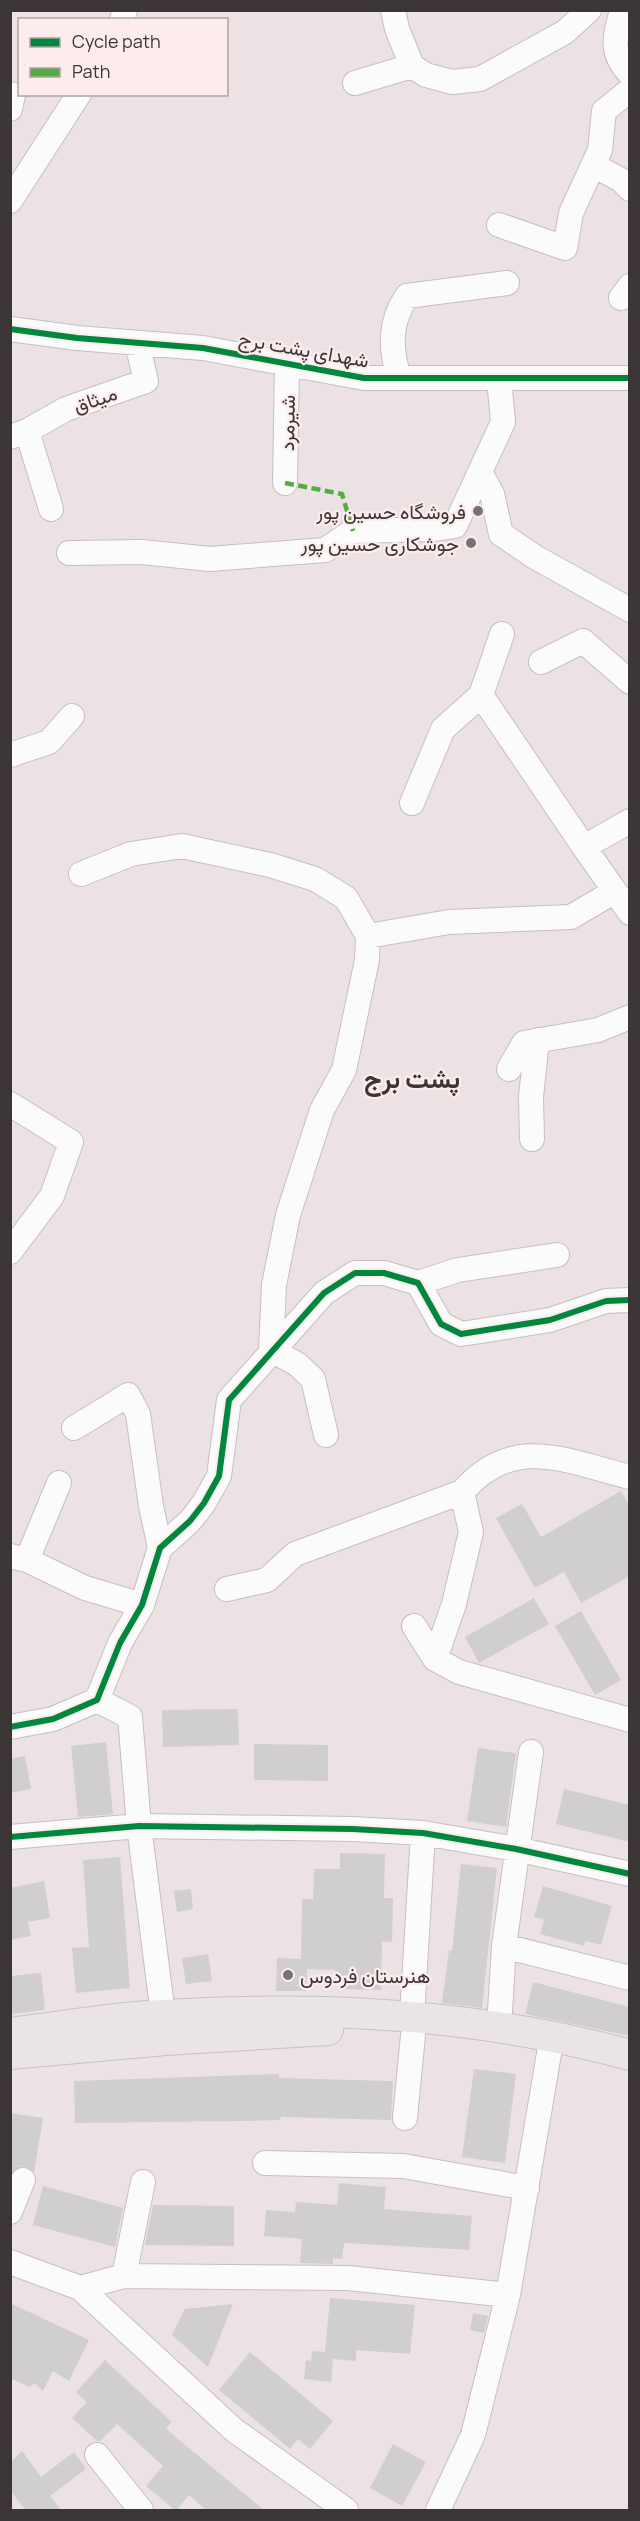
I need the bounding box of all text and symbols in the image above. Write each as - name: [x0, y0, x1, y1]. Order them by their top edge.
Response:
- legend: [18, 18, 228, 96]
- text: Cycle path: [72, 29, 161, 53]
- text: Path: [72, 59, 110, 83]
- street label: شهدای پشت برج: [237, 324, 371, 375]
- street label: میثاق: [69, 379, 121, 419]
- street label: شیرمرد: [273, 395, 301, 451]
- place label: فروشگاه حسین پور: [315, 498, 466, 526]
- marker: فروشگاه حسین پور: [471, 504, 485, 518]
- place label: جوشکاری حسین پور: [300, 530, 459, 558]
- marker: جوشکاری حسین پور: [464, 536, 478, 550]
- district label: پشت برج: [364, 1060, 460, 1097]
- place label: هنرستان فردوس: [300, 1962, 430, 1989]
- marker: هنرستان فردوس: [281, 1968, 295, 1982]

